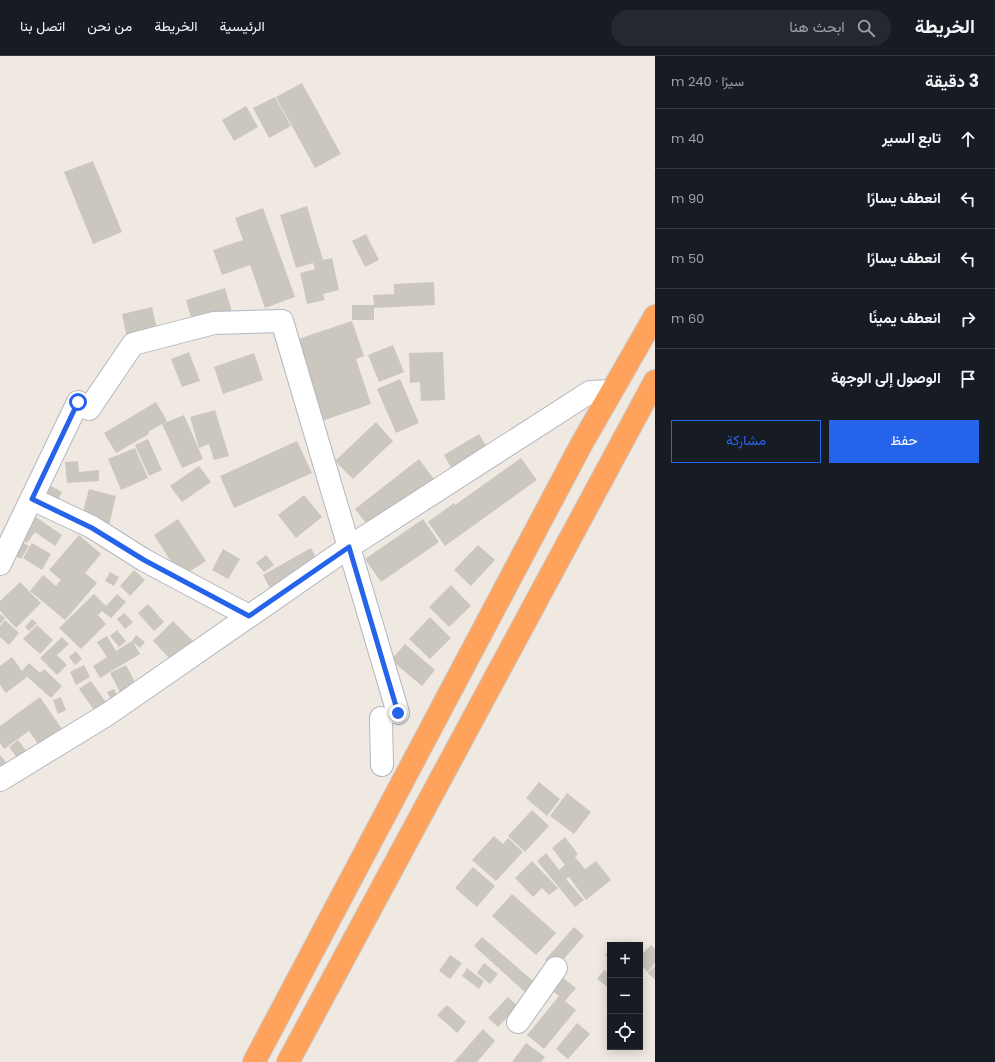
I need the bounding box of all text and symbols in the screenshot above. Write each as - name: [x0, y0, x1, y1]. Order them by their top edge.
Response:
- search box: [611, 10, 891, 46]
- text: الخريطة: [915, 13, 975, 40]
- text: اتصل بنا: [20, 16, 65, 36]
- text: من نحن: [87, 16, 132, 36]
- text: الخريطة: [154, 16, 197, 36]
- text: الرئيسية: [219, 16, 265, 36]
- text: ابحث هنا: [789, 16, 845, 37]
- icon: search: [855, 17, 877, 39]
- text: 3 دقيقة: [925, 69, 979, 93]
- text: سيرًا · 240 m: [671, 72, 744, 91]
- text: تابع السير: [882, 127, 941, 148]
- icon: ahead: [957, 128, 979, 150]
- text: 40 m: [671, 129, 704, 148]
- text: انعطف يسارًا: [867, 187, 941, 208]
- icon: left: [957, 188, 979, 210]
- text: 90 m: [671, 189, 704, 208]
- text: انعطف يسارًا: [867, 247, 941, 268]
- icon: left: [957, 248, 979, 270]
- text: 50 m: [671, 249, 704, 268]
- text: انعطف يمينًا: [869, 307, 941, 328]
- icon: right: [957, 308, 979, 330]
- text: 60 m: [671, 309, 704, 328]
- text: الوصول إلى الوجهة: [831, 367, 941, 388]
- icon: arrive: [957, 368, 979, 390]
- route start: [69, 393, 87, 411]
- button: مشاركة: [671, 420, 821, 463]
- button: حفظ: [829, 420, 979, 463]
- route end: [389, 704, 407, 722]
- map controls: [607, 942, 643, 1050]
- button: +: [607, 942, 643, 978]
- button: −: [607, 978, 643, 1014]
- button: locate: [607, 1014, 643, 1050]

